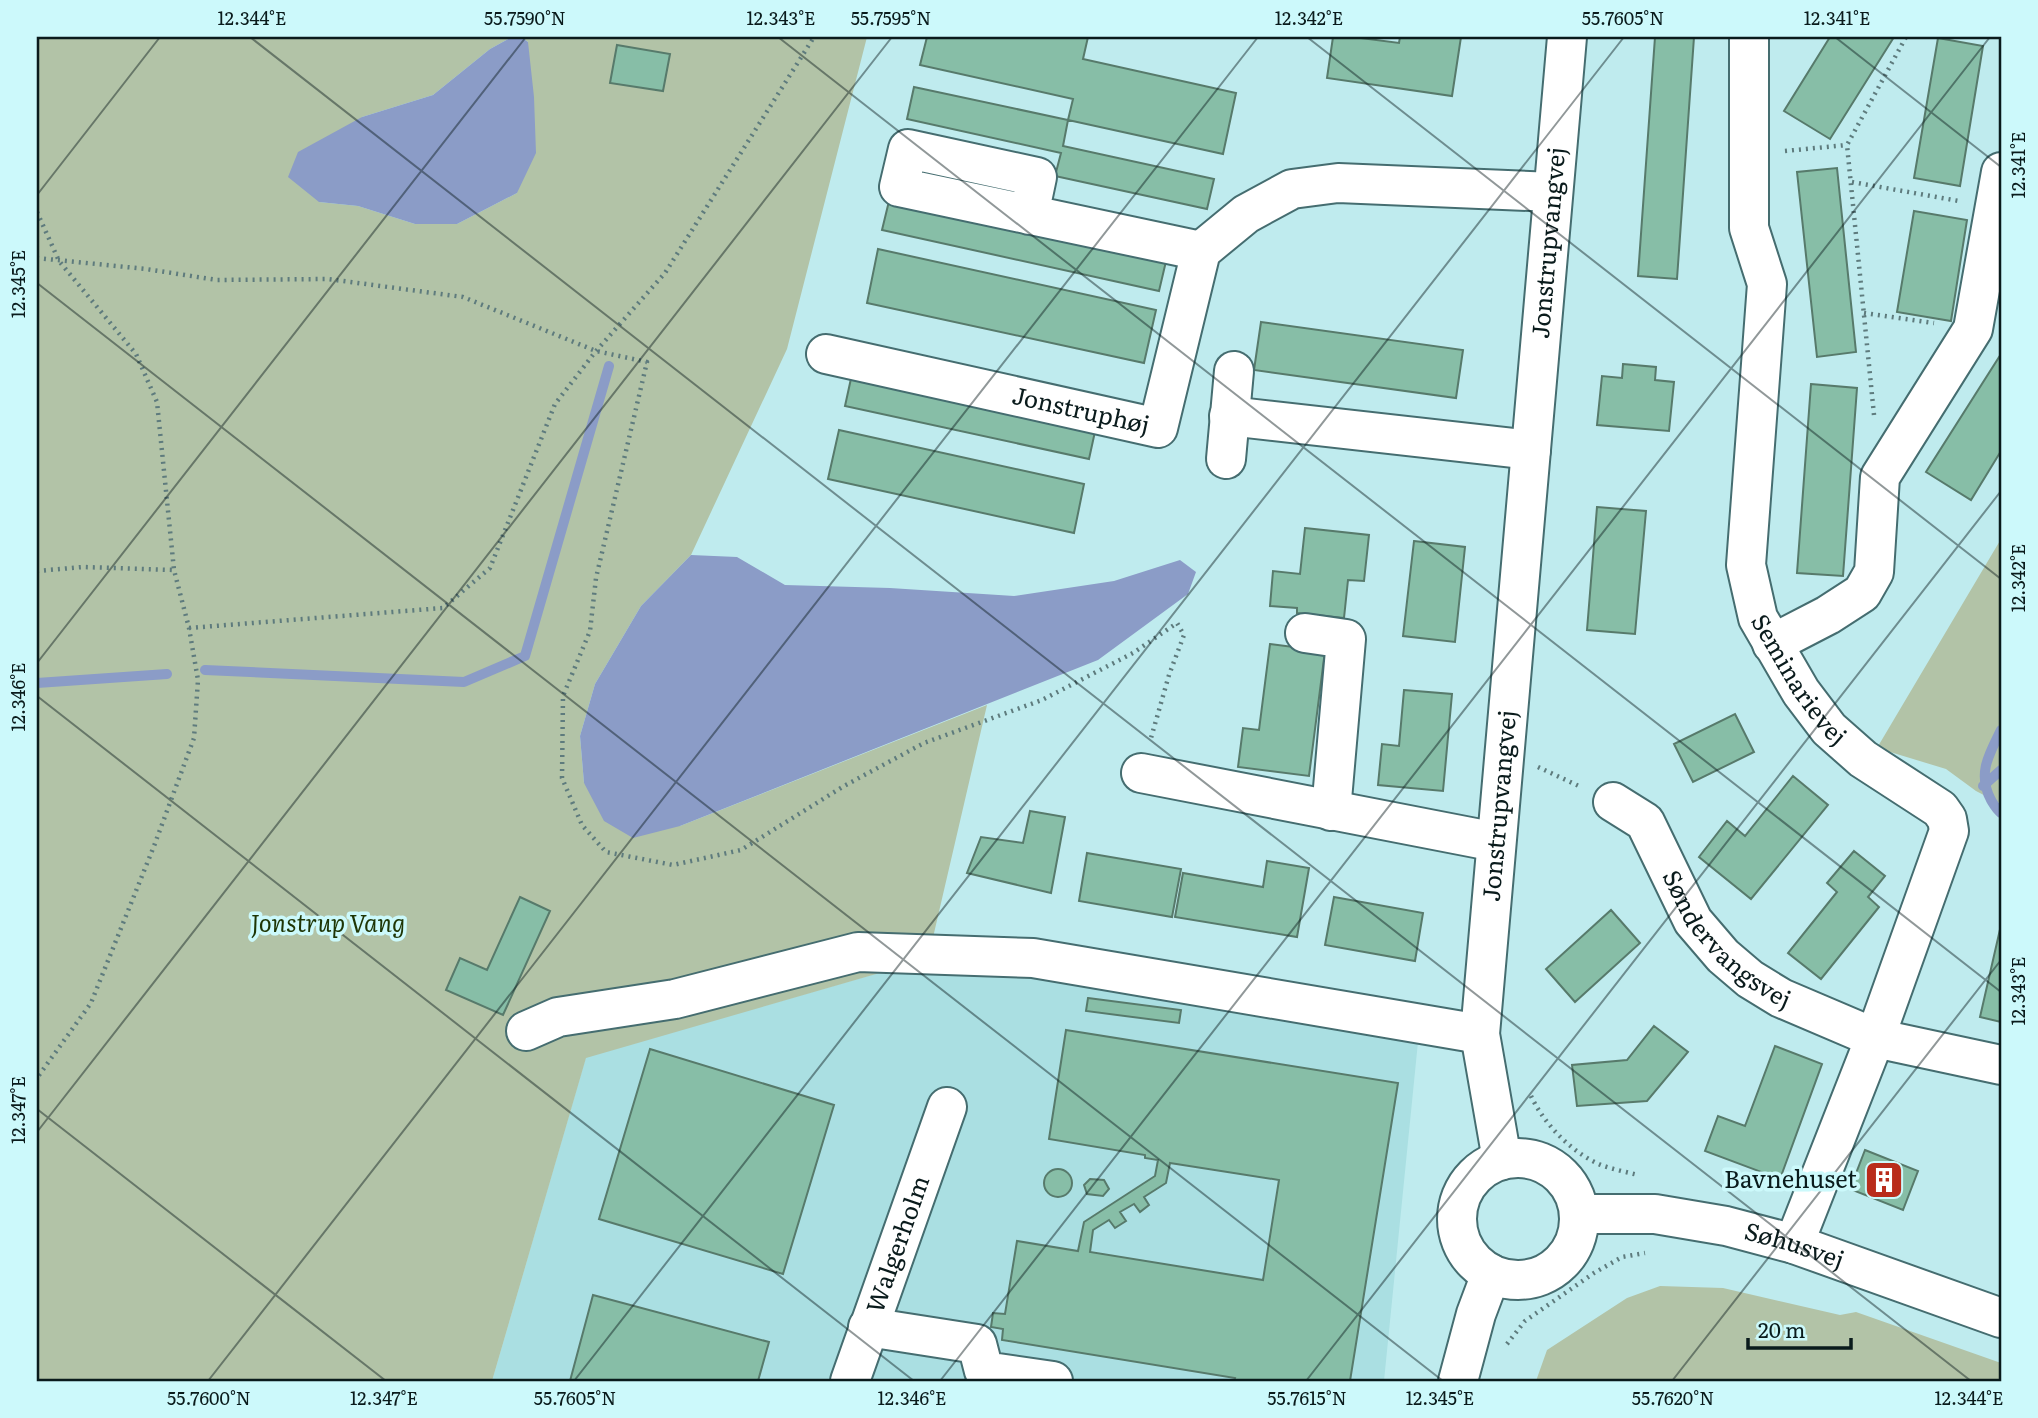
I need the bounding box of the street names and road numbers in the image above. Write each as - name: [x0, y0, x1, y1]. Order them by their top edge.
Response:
- street label: Jonstrupvangvej: [1521, 145, 1572, 340]
- street label: Jonstruphøj: [1009, 376, 1153, 441]
- street label: Seminarievej: [1744, 607, 1856, 752]
- street label: Jonstrupvangvej: [1472, 708, 1523, 903]
- street label: Søndervangsvej: [1656, 863, 1797, 1015]
- street label: Walgerholm: [856, 1170, 936, 1317]
- street label: Søhusvej: [1741, 1212, 1850, 1276]

